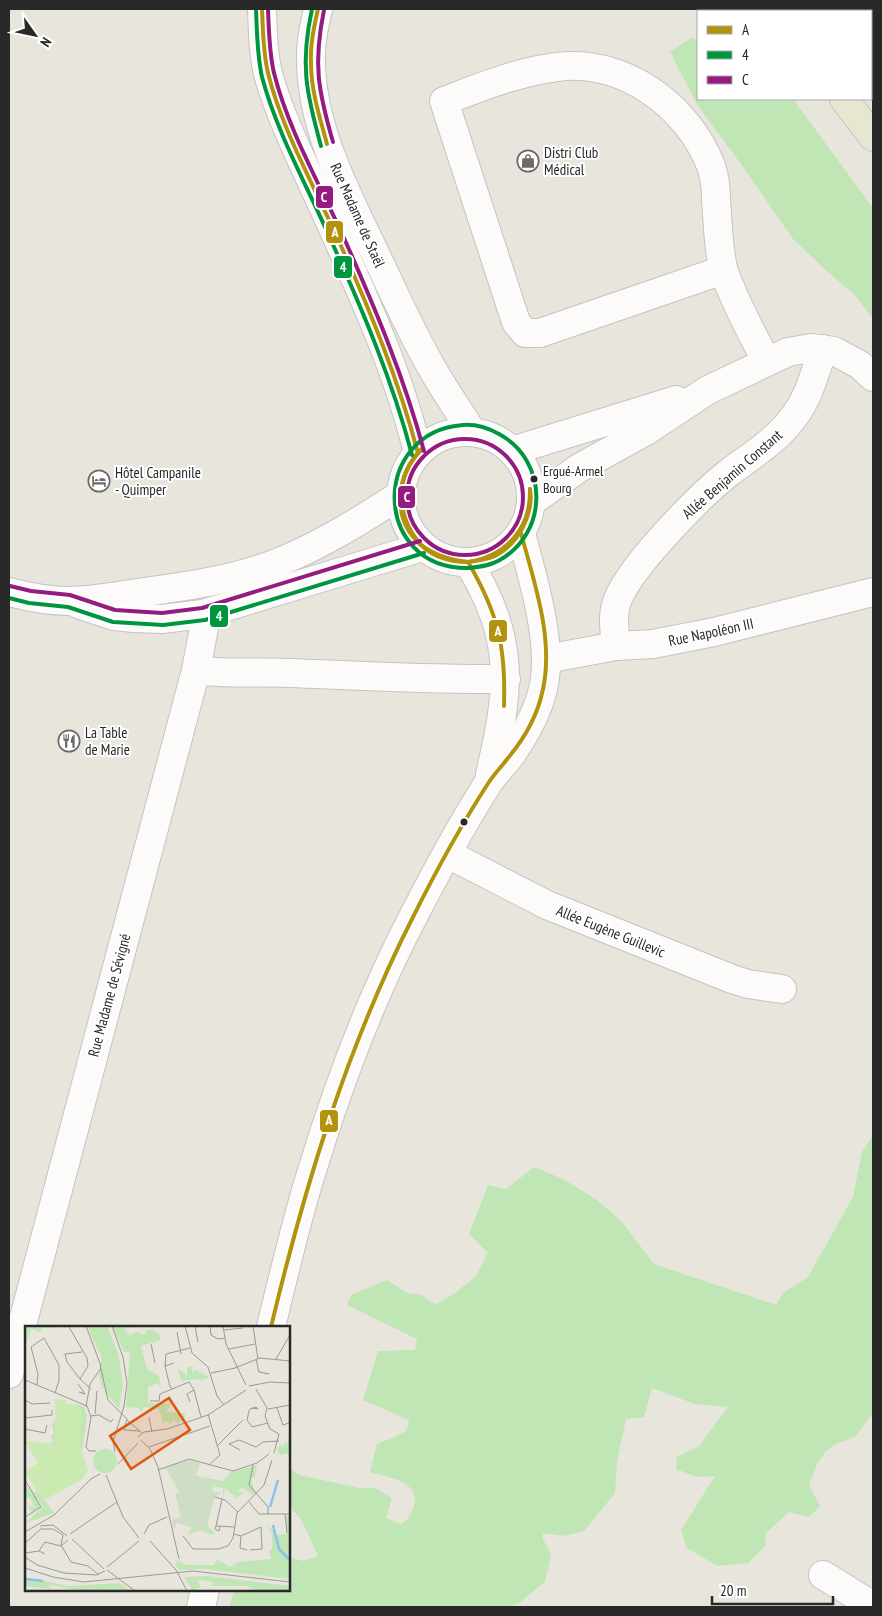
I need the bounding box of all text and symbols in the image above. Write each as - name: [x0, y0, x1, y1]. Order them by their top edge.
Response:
- north arrow: [10, 10, 60, 60]
- legend: [697, 10, 872, 100]
- text: A: [742, 20, 750, 39]
- text: N: [36, 34, 56, 50]
- text: 4: [742, 45, 749, 64]
- text: C: [742, 70, 749, 89]
- place label: Distri Club Médical: [544, 143, 598, 179]
- shop icon: Distri Club Médical: [516, 149, 540, 173]
- street label: Rue Madame de Staël: [326, 160, 390, 271]
- line badge: C: [315, 185, 334, 209]
- text: C: [321, 188, 328, 206]
- line badge: A: [325, 220, 344, 244]
- text: A: [330, 223, 339, 241]
- line badge: 4: [333, 255, 353, 279]
- text: 4: [340, 258, 347, 276]
- street label: Allée Benjamin Constant: [678, 425, 786, 523]
- place label: Ergué-Armel Bourg: [543, 462, 604, 497]
- place label: Hôtel Campanile - Quimper: [115, 463, 201, 499]
- hotel icon: Hôtel Campanile - Quimper: [87, 469, 111, 493]
- marker: Ergué-Armel Bourg: [529, 474, 539, 484]
- line badge: C: [397, 485, 416, 509]
- text: C: [404, 488, 411, 506]
- line badge: 4: [209, 604, 229, 628]
- text: 4: [216, 607, 223, 625]
- street label: Rue Napoléon III: [667, 614, 755, 650]
- line badge: A: [488, 619, 508, 643]
- text: A: [493, 622, 502, 640]
- place label: La Table de Marie: [85, 723, 130, 759]
- restaurant icon: La Table de Marie: [57, 729, 81, 753]
- unlabelled marker: [459, 817, 469, 827]
- street label: Allée Eugène Guillevic: [554, 901, 669, 962]
- street label: Rue Madame de Sévigné: [83, 931, 135, 1059]
- line badge: A: [319, 1109, 339, 1133]
- text: A: [324, 1111, 333, 1129]
- inset map: [25, 1326, 290, 1591]
- scale bar: [712, 1574, 833, 1606]
- text: 20 m: [720, 1581, 746, 1600]

